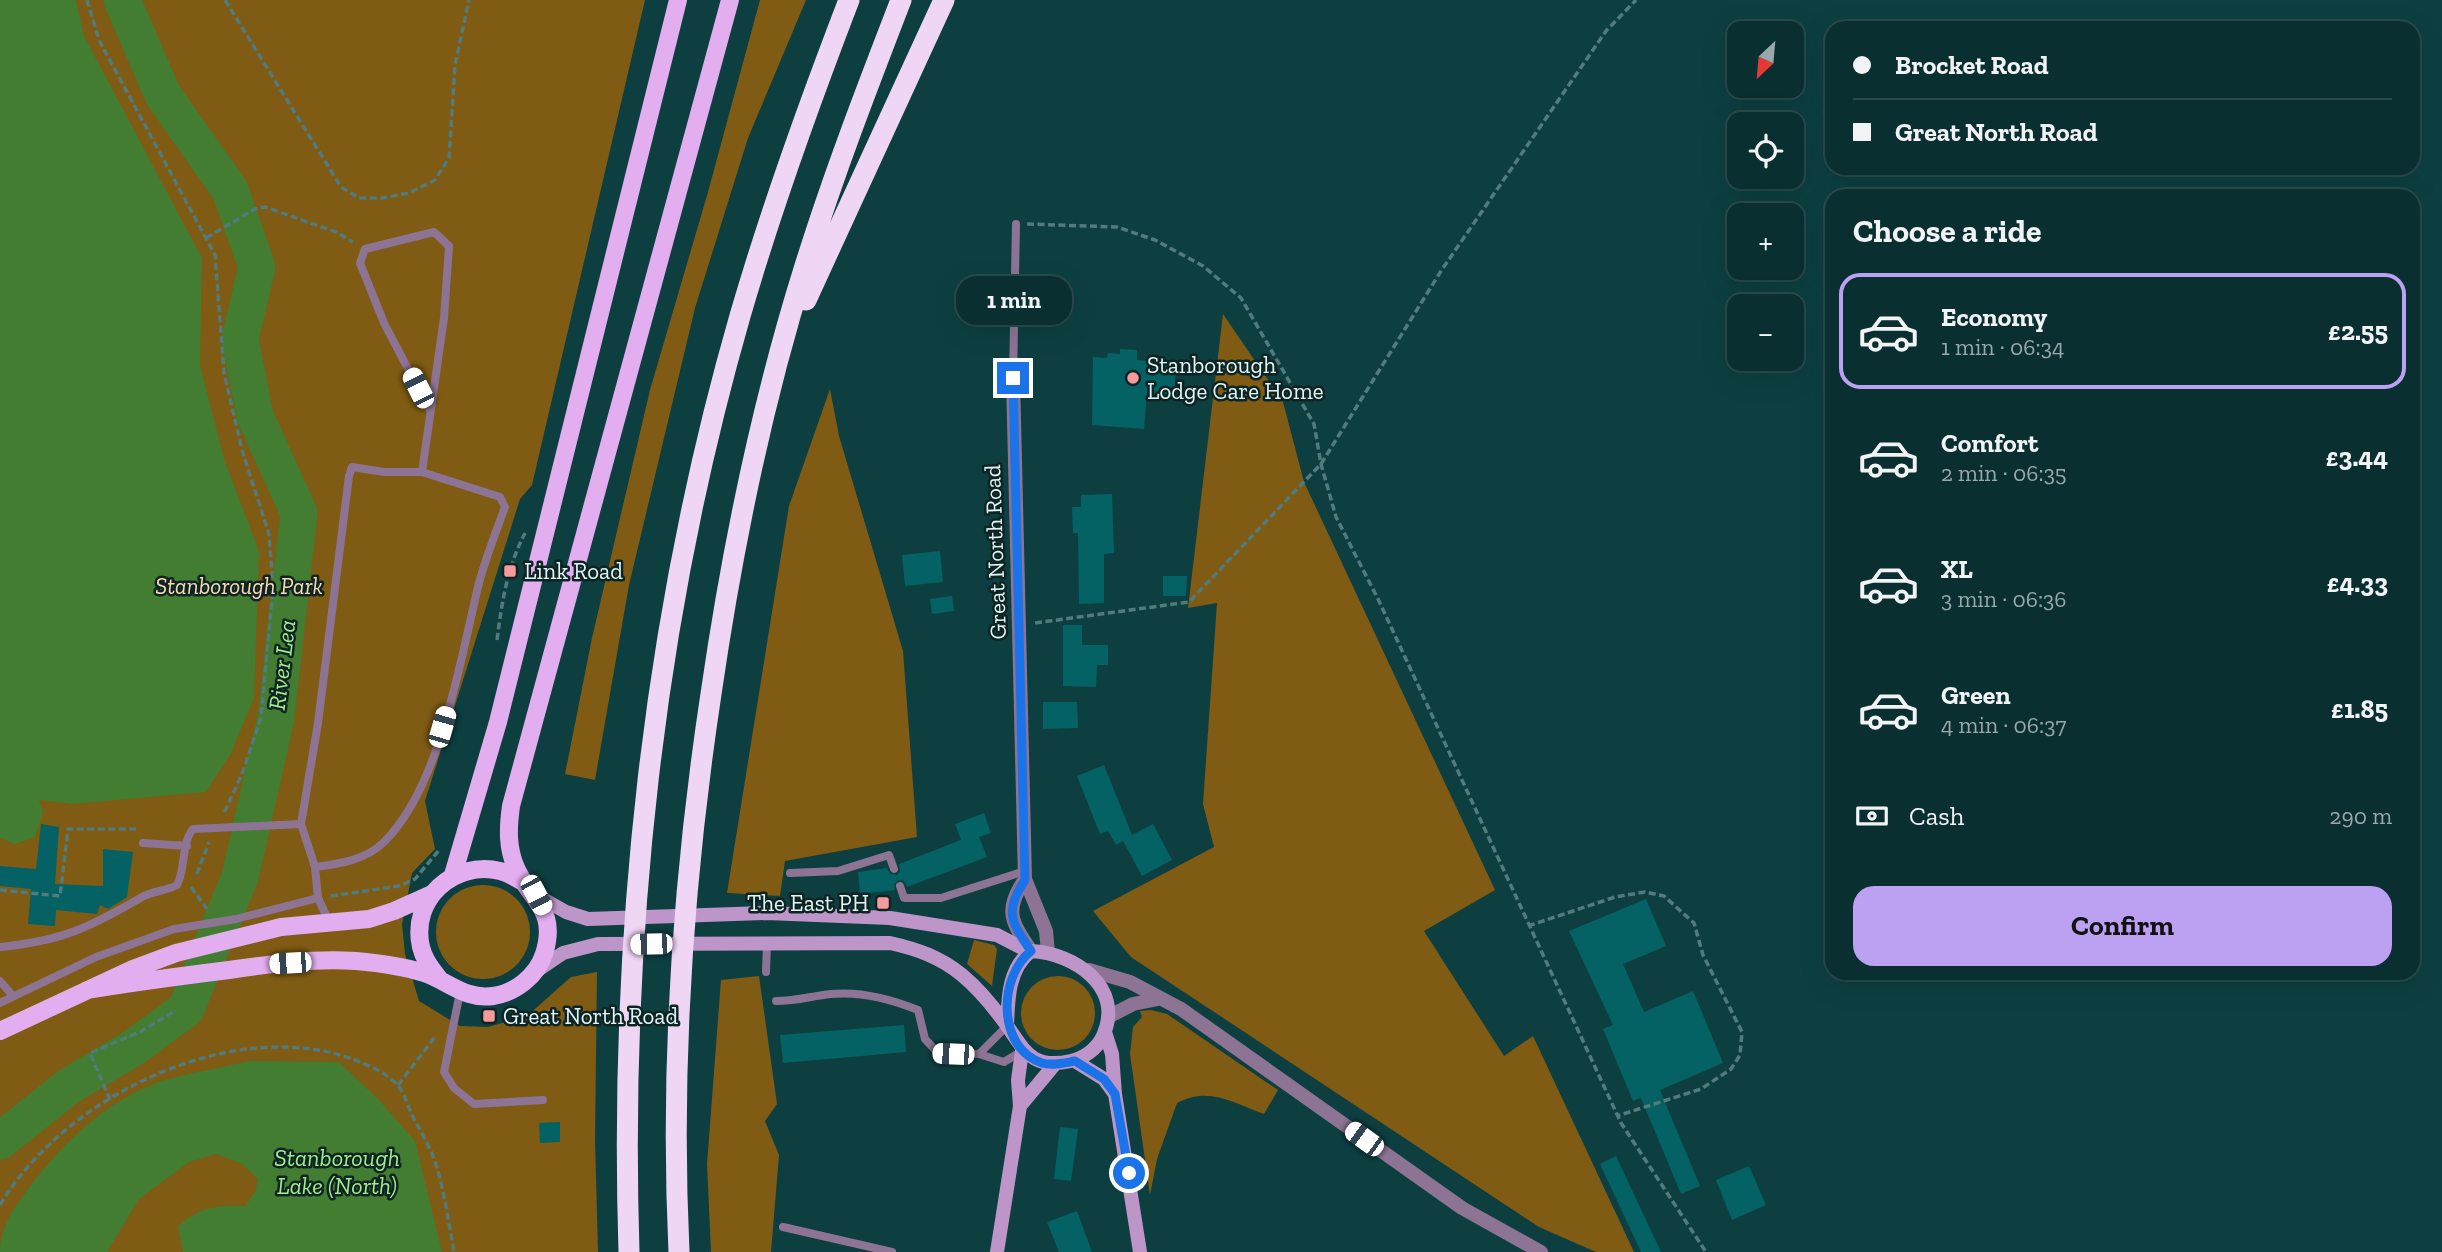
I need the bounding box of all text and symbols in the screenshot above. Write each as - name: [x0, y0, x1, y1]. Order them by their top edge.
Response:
- north arrow: [1727, 21, 1804, 98]
- map controls: [1727, 21, 1804, 371]
- text: Brocket Road: [1895, 49, 2048, 81]
- button: locate: [1727, 112, 1804, 189]
- text: Great North Road: [1895, 116, 2098, 148]
- button: +: [1727, 203, 1804, 280]
- text: Choose a ride: [1853, 212, 2041, 250]
- callout: 1 min: [955, 276, 1071, 326]
- text: 1 min: [987, 286, 1041, 314]
- button: −: [1727, 294, 1804, 371]
- icon: car: [1857, 300, 1920, 363]
- text: Economy: [1941, 301, 2047, 333]
- text: £2.55: [2328, 315, 2388, 347]
- text: 1 min · 06:34: [1941, 333, 2064, 361]
- place label: Stanborough Lodge Care Home: [1147, 351, 1324, 405]
- route end: [997, 362, 1029, 394]
- car: [400, 365, 437, 411]
- marker: Stanborough Lodge Care Home: [1125, 370, 1141, 386]
- icon: car: [1857, 426, 1920, 489]
- text: Comfort: [1941, 427, 2038, 459]
- text: £3.44: [2326, 441, 2388, 473]
- text: 2 min · 06:35: [1941, 459, 2067, 487]
- street label: Great North Road: [978, 464, 1012, 640]
- icon: car: [1857, 552, 1920, 615]
- text: XL: [1941, 553, 1973, 585]
- place label: Link Road: [524, 557, 623, 585]
- marker: Link Road: [502, 563, 518, 579]
- text: £4.33: [2327, 567, 2388, 599]
- park label: Stanborough Park: [155, 572, 323, 600]
- text: 3 min · 06:36: [1941, 585, 2067, 613]
- water label: River Lea: [262, 618, 301, 712]
- icon: car: [1857, 678, 1920, 741]
- text: Green: [1941, 679, 2011, 711]
- text: £1.85: [2331, 693, 2388, 725]
- car: [427, 704, 458, 750]
- text: 4 min · 06:37: [1941, 711, 2066, 739]
- icon: cash: [1853, 797, 1891, 835]
- text: Cash: [1909, 800, 1964, 832]
- text: 290 m: [2330, 802, 2392, 830]
- car: [517, 872, 556, 918]
- button: Confirm: [1853, 886, 2392, 966]
- place label: The East PH: [747, 889, 869, 917]
- marker: The East PH: [875, 895, 891, 911]
- car: [630, 933, 673, 955]
- car: [269, 951, 312, 975]
- place label: Great North Road: [503, 1002, 678, 1030]
- marker: Great North Road: [481, 1008, 497, 1024]
- car: [932, 1043, 975, 1065]
- car: [1341, 1118, 1388, 1160]
- water label: Stanborough Lake (North): [274, 1143, 400, 1200]
- route start: [1113, 1157, 1145, 1189]

